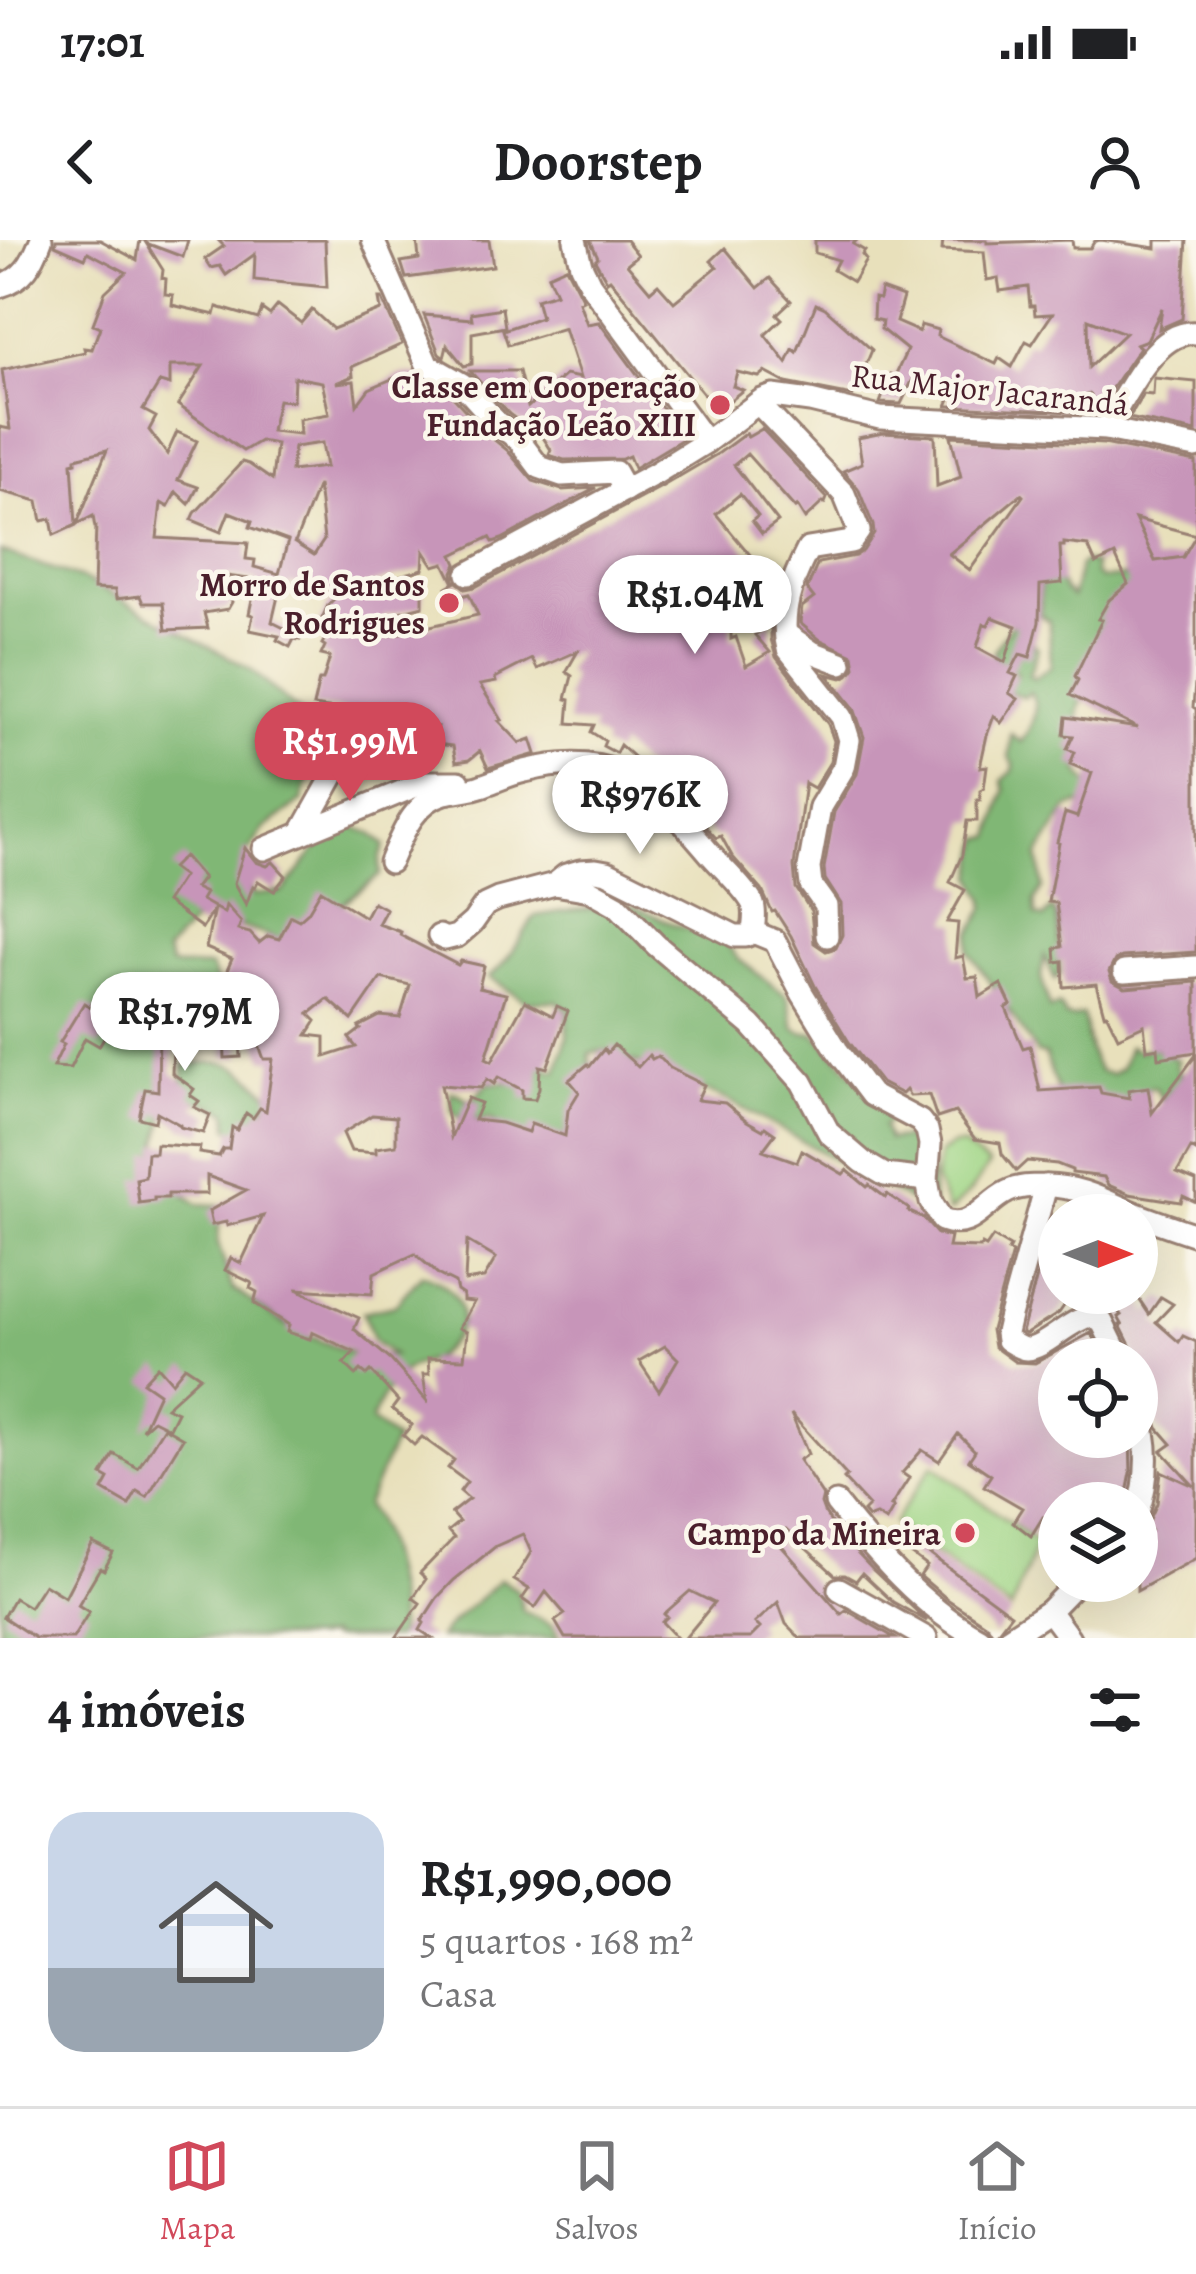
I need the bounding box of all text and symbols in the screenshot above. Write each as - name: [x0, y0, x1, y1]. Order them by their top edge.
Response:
- text: 17:01: [60, 11, 145, 73]
- text: Doorstep: [493, 125, 703, 199]
- icon: back: [48, 129, 114, 195]
- icon: person: [1082, 129, 1148, 195]
- street label: Rua Major Jacarandá: [849, 353, 1132, 427]
- place label: Classe em Cooperação Fundação Leão XIII: [392, 364, 696, 447]
- marker: Classe em Cooperação Fundação Leão XIII: [707, 392, 733, 418]
- pin: R$1.04M: [584, 555, 806, 657]
- place label: Morro de Santos Rodrigues: [199, 562, 425, 645]
- text: R$1.04M: [626, 567, 764, 620]
- marker: Morro de Santos Rodrigues: [436, 590, 462, 616]
- pin: R$1.99M: [239, 702, 461, 804]
- text: R$1.99M: [282, 714, 418, 767]
- pin: R$976K: [542, 755, 738, 857]
- text: R$976K: [579, 767, 701, 820]
- pin: R$1.79M: [74, 972, 296, 1074]
- text: R$1.79M: [117, 984, 253, 1037]
- north arrow: [1038, 1194, 1158, 1314]
- map controls: [1038, 1194, 1158, 1602]
- button: locate: [1038, 1338, 1158, 1458]
- button: layers: [1038, 1482, 1158, 1602]
- place label: Campo da Mineira: [687, 1511, 941, 1556]
- marker: Campo da Mineira: [952, 1520, 978, 1546]
- text: 4 imóveis: [48, 1675, 246, 1745]
- icon: filters: [1082, 1677, 1148, 1743]
- text: R$1,990,000: [420, 1844, 672, 1914]
- icon: home: [144, 1860, 288, 2004]
- text: 5 quartos · 168 m²: [420, 1914, 693, 1967]
- text: Casa: [420, 1967, 496, 2020]
- tab: Mapa: [160, 2133, 235, 2250]
- tab: Salvos: [554, 2133, 639, 2250]
- tab: Início: [958, 2133, 1036, 2250]

